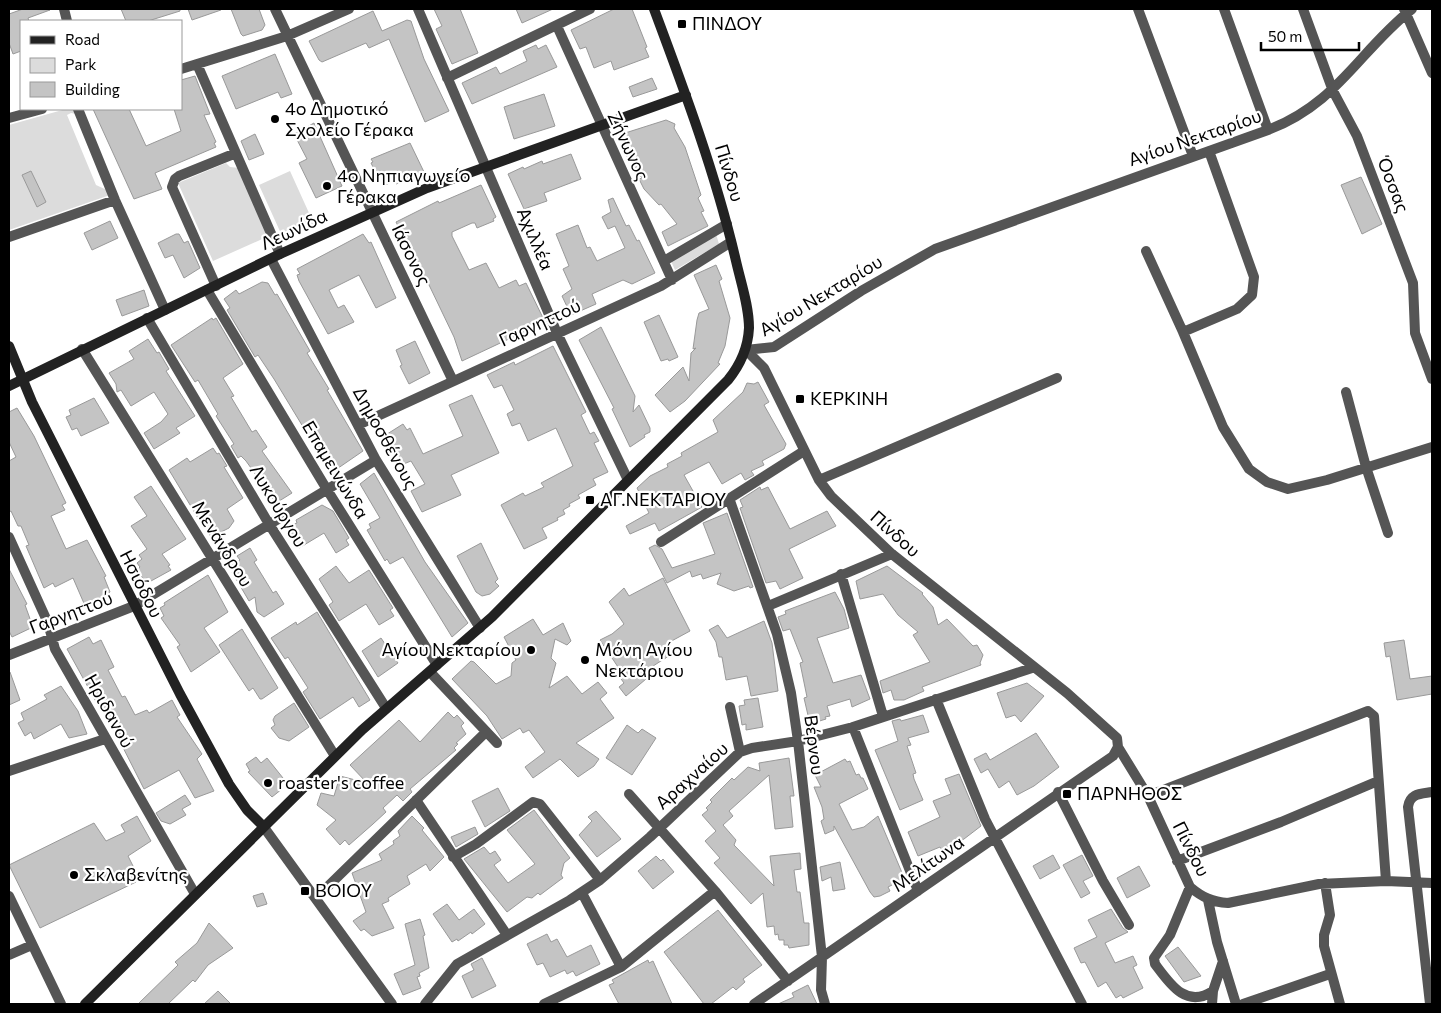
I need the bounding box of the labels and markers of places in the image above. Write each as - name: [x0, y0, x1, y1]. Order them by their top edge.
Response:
- place label: ΠΙΝΔΟΥ: [692, 12, 762, 34]
- marker: ΠΙΝΔΟΥ: [676, 18, 688, 30]
- place label: 4ο Δημοτικό Σχολείο Γέρακα: [285, 97, 414, 140]
- marker: 4ο Δημοτικό Σχολείο Γέρακα: [269, 113, 281, 125]
- place label: 4ο Νηπιαγωγείο Γέρακα: [337, 164, 470, 207]
- marker: 4ο Νηπιαγωγείο Γέρακα: [321, 180, 333, 192]
- place label: ΚΕΡΚΙΝΗ: [810, 387, 888, 409]
- marker: ΚΕΡΚΙΝΗ: [794, 393, 806, 405]
- place label: ΑΓ.ΝΕΚΤΑΡΙΟΥ: [600, 488, 727, 510]
- marker: ΑΓ.ΝΕΚΤΑΡΙΟΥ: [584, 494, 596, 506]
- place label: Αγίου Νεκταρίου: [382, 638, 521, 660]
- place label: Μόνη Αγίου Νεκτάριου: [595, 638, 693, 681]
- marker: Αγίου Νεκταρίου: [525, 644, 537, 656]
- marker: Μόνη Αγίου Νεκτάριου: [579, 654, 591, 666]
- place label: roaster's coffee: [278, 771, 404, 793]
- marker: roaster's coffee: [262, 777, 274, 789]
- place label: ΠΑΡΝΗΘΟΣ: [1077, 782, 1182, 804]
- marker: ΠΑΡΝΗΘΟΣ: [1061, 788, 1073, 800]
- place label: Σκλαβενίτης: [84, 863, 188, 885]
- marker: Σκλαβενίτης: [68, 869, 80, 881]
- place label: ΒΟΙΟΥ: [315, 879, 372, 901]
- marker: ΒΟΙΟΥ: [299, 885, 311, 897]

